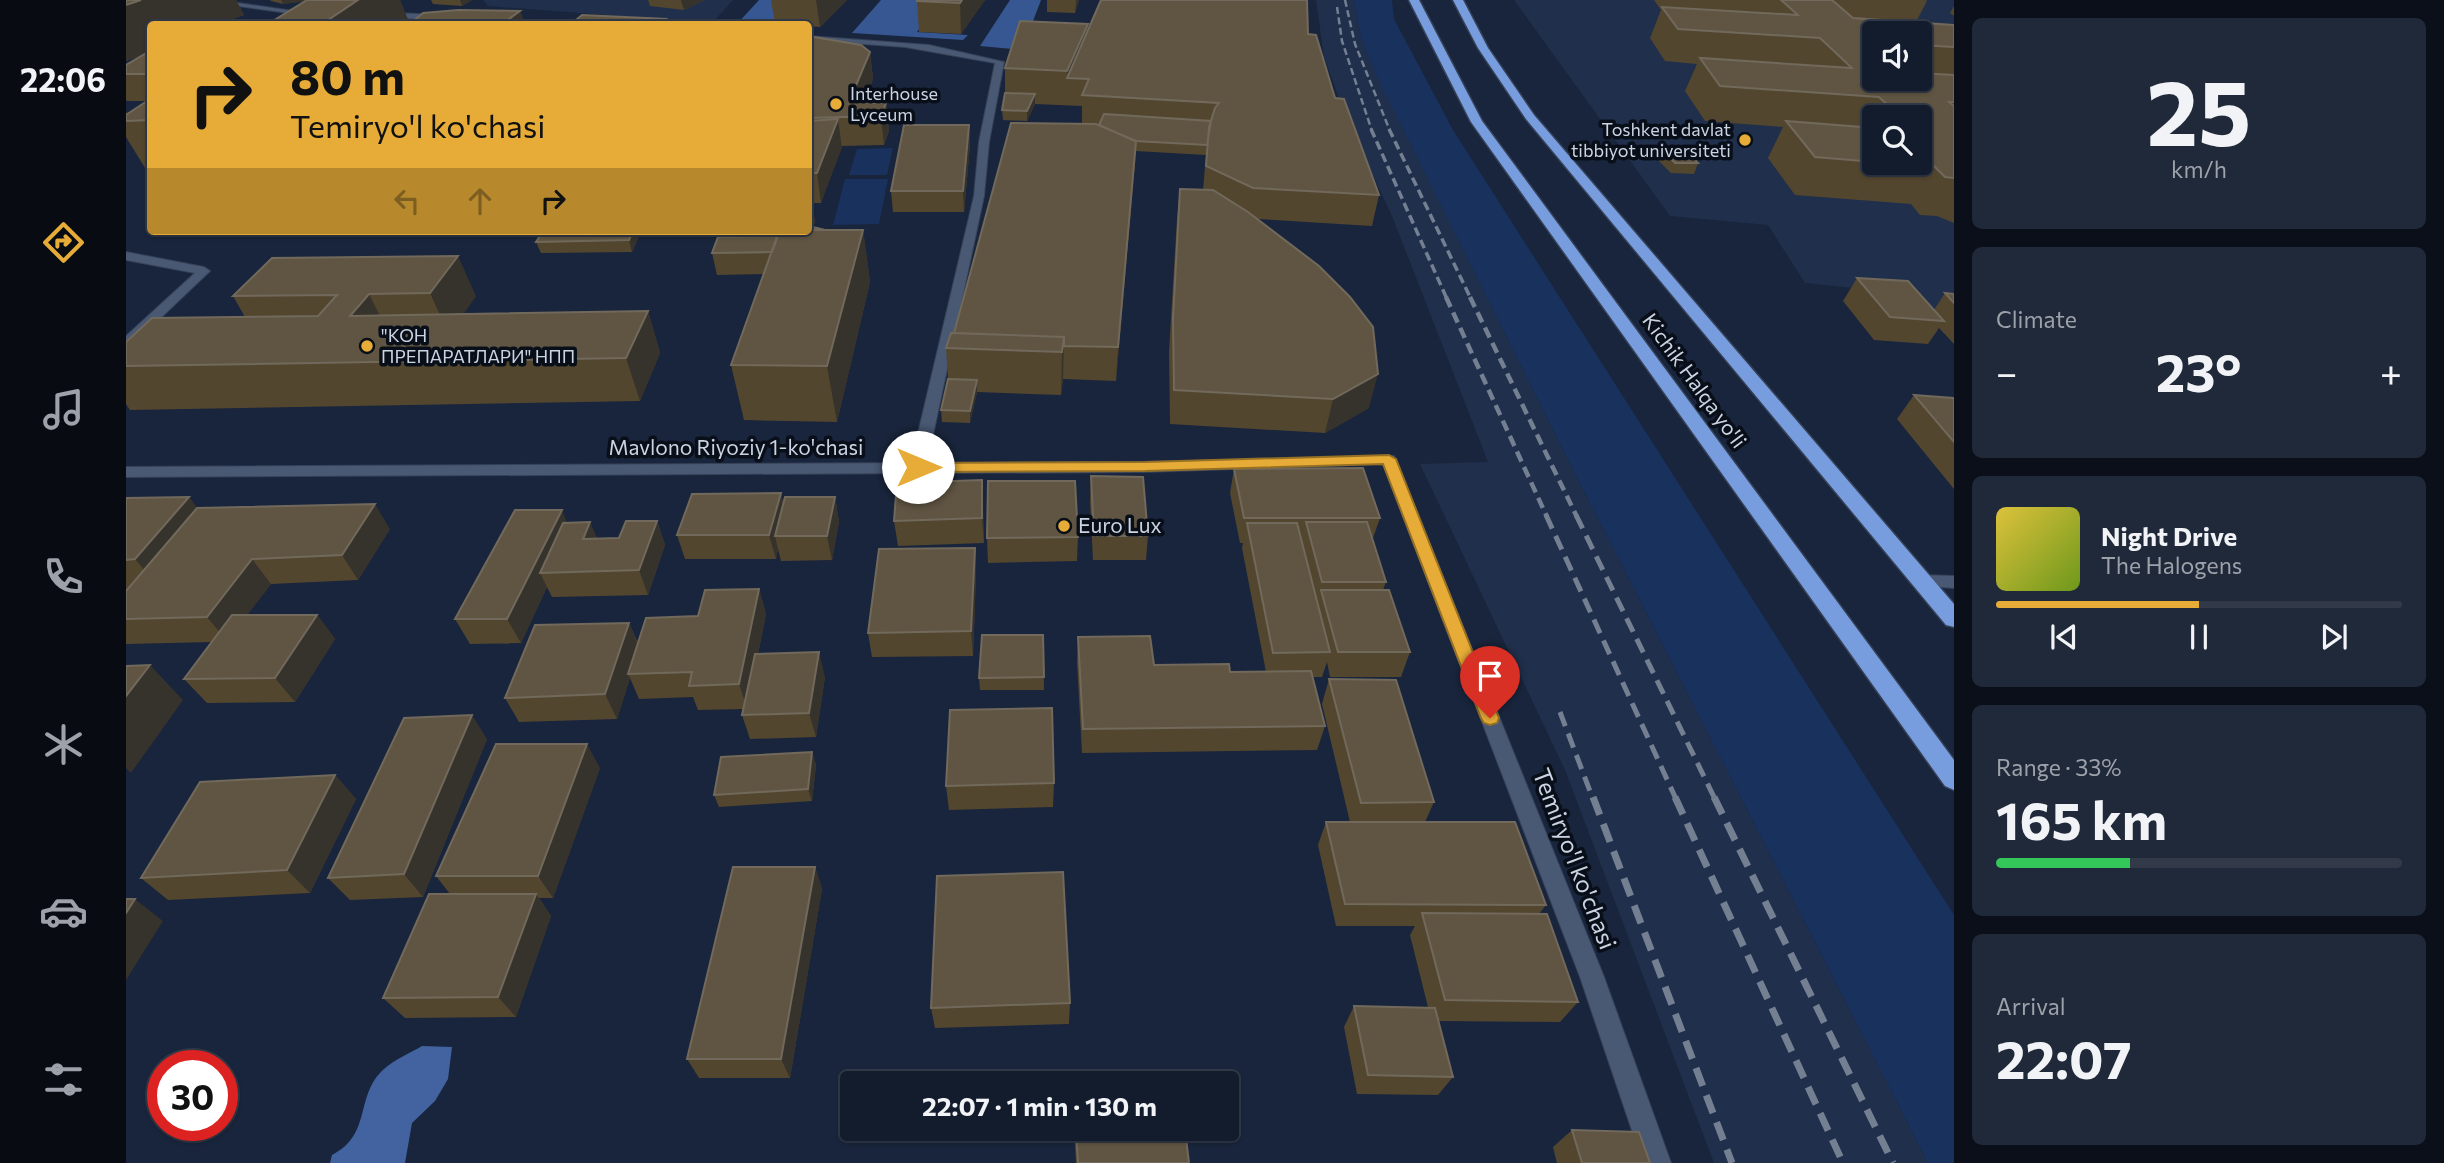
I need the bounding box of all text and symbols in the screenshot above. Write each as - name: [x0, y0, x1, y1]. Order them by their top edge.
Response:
- map controls: [1862, 21, 1932, 175]
- button: sound: [1862, 21, 1932, 91]
- text: 80 m: [290, 45, 405, 105]
- icon: right: [175, 49, 266, 140]
- text: 25: [2147, 53, 2251, 165]
- text: 22:06: [20, 59, 106, 99]
- place label: Interhouse Lyceum: [850, 82, 938, 125]
- marker: Interhouse Lyceum: [828, 96, 844, 112]
- text: Temiryo'l ko'chasi: [290, 105, 546, 145]
- button: search: [1862, 105, 1932, 175]
- place label: Toshkent davlat tibbiyot universiteti: [1571, 118, 1731, 161]
- marker: Toshkent davlat tibbiyot universiteti: [1737, 132, 1753, 148]
- text: km/h: [2171, 155, 2227, 183]
- icon: left: [388, 182, 426, 220]
- icon: ahead: [461, 182, 499, 220]
- icon: right: [534, 182, 572, 220]
- icon: directions: [39, 218, 88, 267]
- text: Climate: [1996, 305, 2077, 333]
- street label: Kichik Halqa yo'li: [1638, 308, 1752, 452]
- place label: "КОН ПРЕПАРАТЛАРИ" НПП: [381, 324, 575, 367]
- marker: "КОН ПРЕПАРАТЛАРИ" НПП: [359, 338, 375, 354]
- text: 23°: [2156, 339, 2242, 403]
- text: −: [1996, 348, 2018, 395]
- text: +: [2380, 348, 2402, 395]
- icon: music: [39, 385, 88, 434]
- position arrow: [881, 430, 955, 504]
- street label: Mavlono Riyoziy 1-ko'chasi: [609, 434, 864, 459]
- place label: Euro Lux: [1078, 512, 1162, 537]
- marker: Euro Lux: [1056, 518, 1072, 534]
- text: Night Drive: [2101, 520, 2237, 551]
- text: The Halogens: [2101, 551, 2242, 579]
- icon: phone: [39, 552, 88, 601]
- icon: previous: [2045, 618, 2083, 656]
- icon: pause: [2180, 618, 2218, 656]
- icon: next: [2315, 618, 2353, 656]
- pin: [1460, 646, 1520, 718]
- icon: arrive: [1471, 657, 1509, 695]
- icon: climate: [39, 720, 88, 769]
- text: Range · 33%: [1996, 753, 2122, 781]
- street label: Temiryo'l ko'chasi: [1528, 764, 1623, 953]
- text: 165 km: [1996, 787, 2167, 851]
- icon: car: [39, 887, 88, 936]
- text: Arrival: [1996, 992, 2066, 1020]
- text: 22:07: [1996, 1026, 2132, 1090]
- speed limit sign: 30: [147, 1050, 238, 1141]
- icon: filters: [39, 1055, 88, 1104]
- text: 22:07 · 1 min · 130 m: [922, 1090, 1157, 1121]

